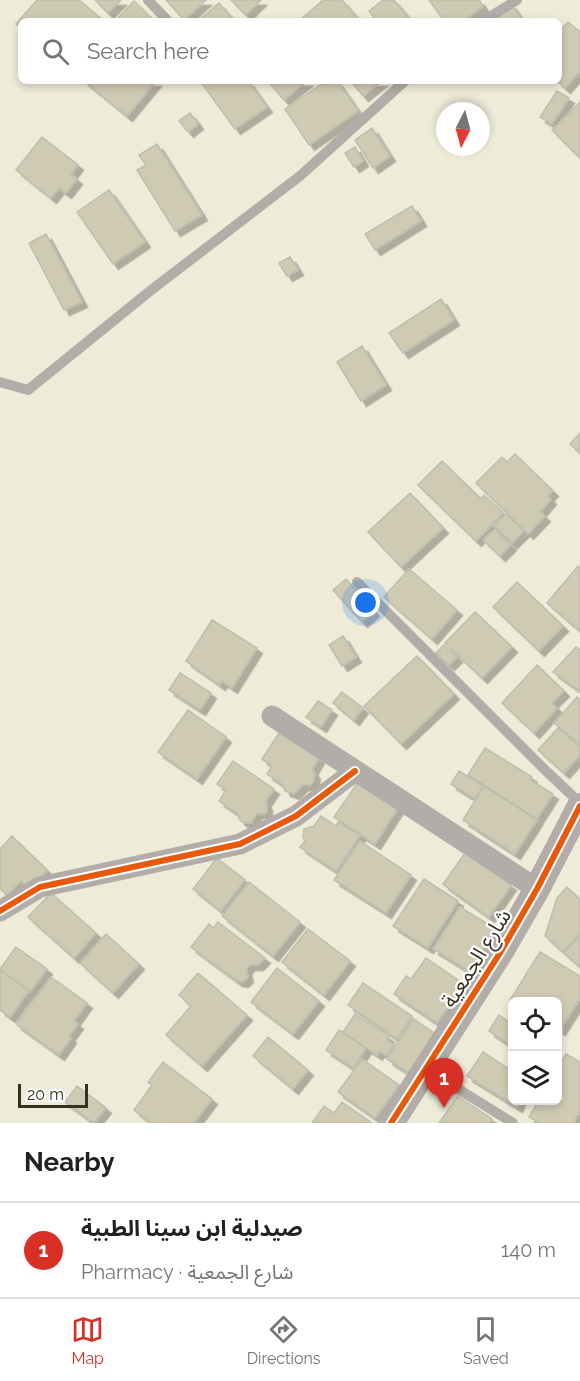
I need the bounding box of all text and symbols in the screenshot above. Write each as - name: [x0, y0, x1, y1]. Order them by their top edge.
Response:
- search box: [18, 18, 562, 84]
- icon: search: [39, 35, 72, 68]
- text: Search here: [87, 38, 209, 64]
- north arrow: [436, 102, 490, 156]
- your location: [351, 588, 380, 617]
- street label: شارع الجمعية: [436, 904, 519, 1013]
- map controls: [508, 997, 562, 1105]
- button: locate: [508, 997, 562, 1051]
- button: layers: [508, 1051, 562, 1105]
- pin: 1: [424, 1058, 464, 1108]
- scale bar: [18, 1081, 88, 1108]
- text: 20 m: [27, 1085, 64, 1104]
- text: Nearby: [24, 1147, 114, 1177]
- text: صيدلية ابن سينا الطبية: [81, 1215, 303, 1241]
- text: 1: [39, 1238, 48, 1262]
- text: 140 m: [501, 1238, 556, 1262]
- text: Pharmacy · شارع الجمعية: [81, 1260, 293, 1284]
- tab: Map: [71, 1313, 104, 1368]
- tab: Directions: [247, 1313, 321, 1368]
- tab: Saved: [463, 1313, 509, 1368]

